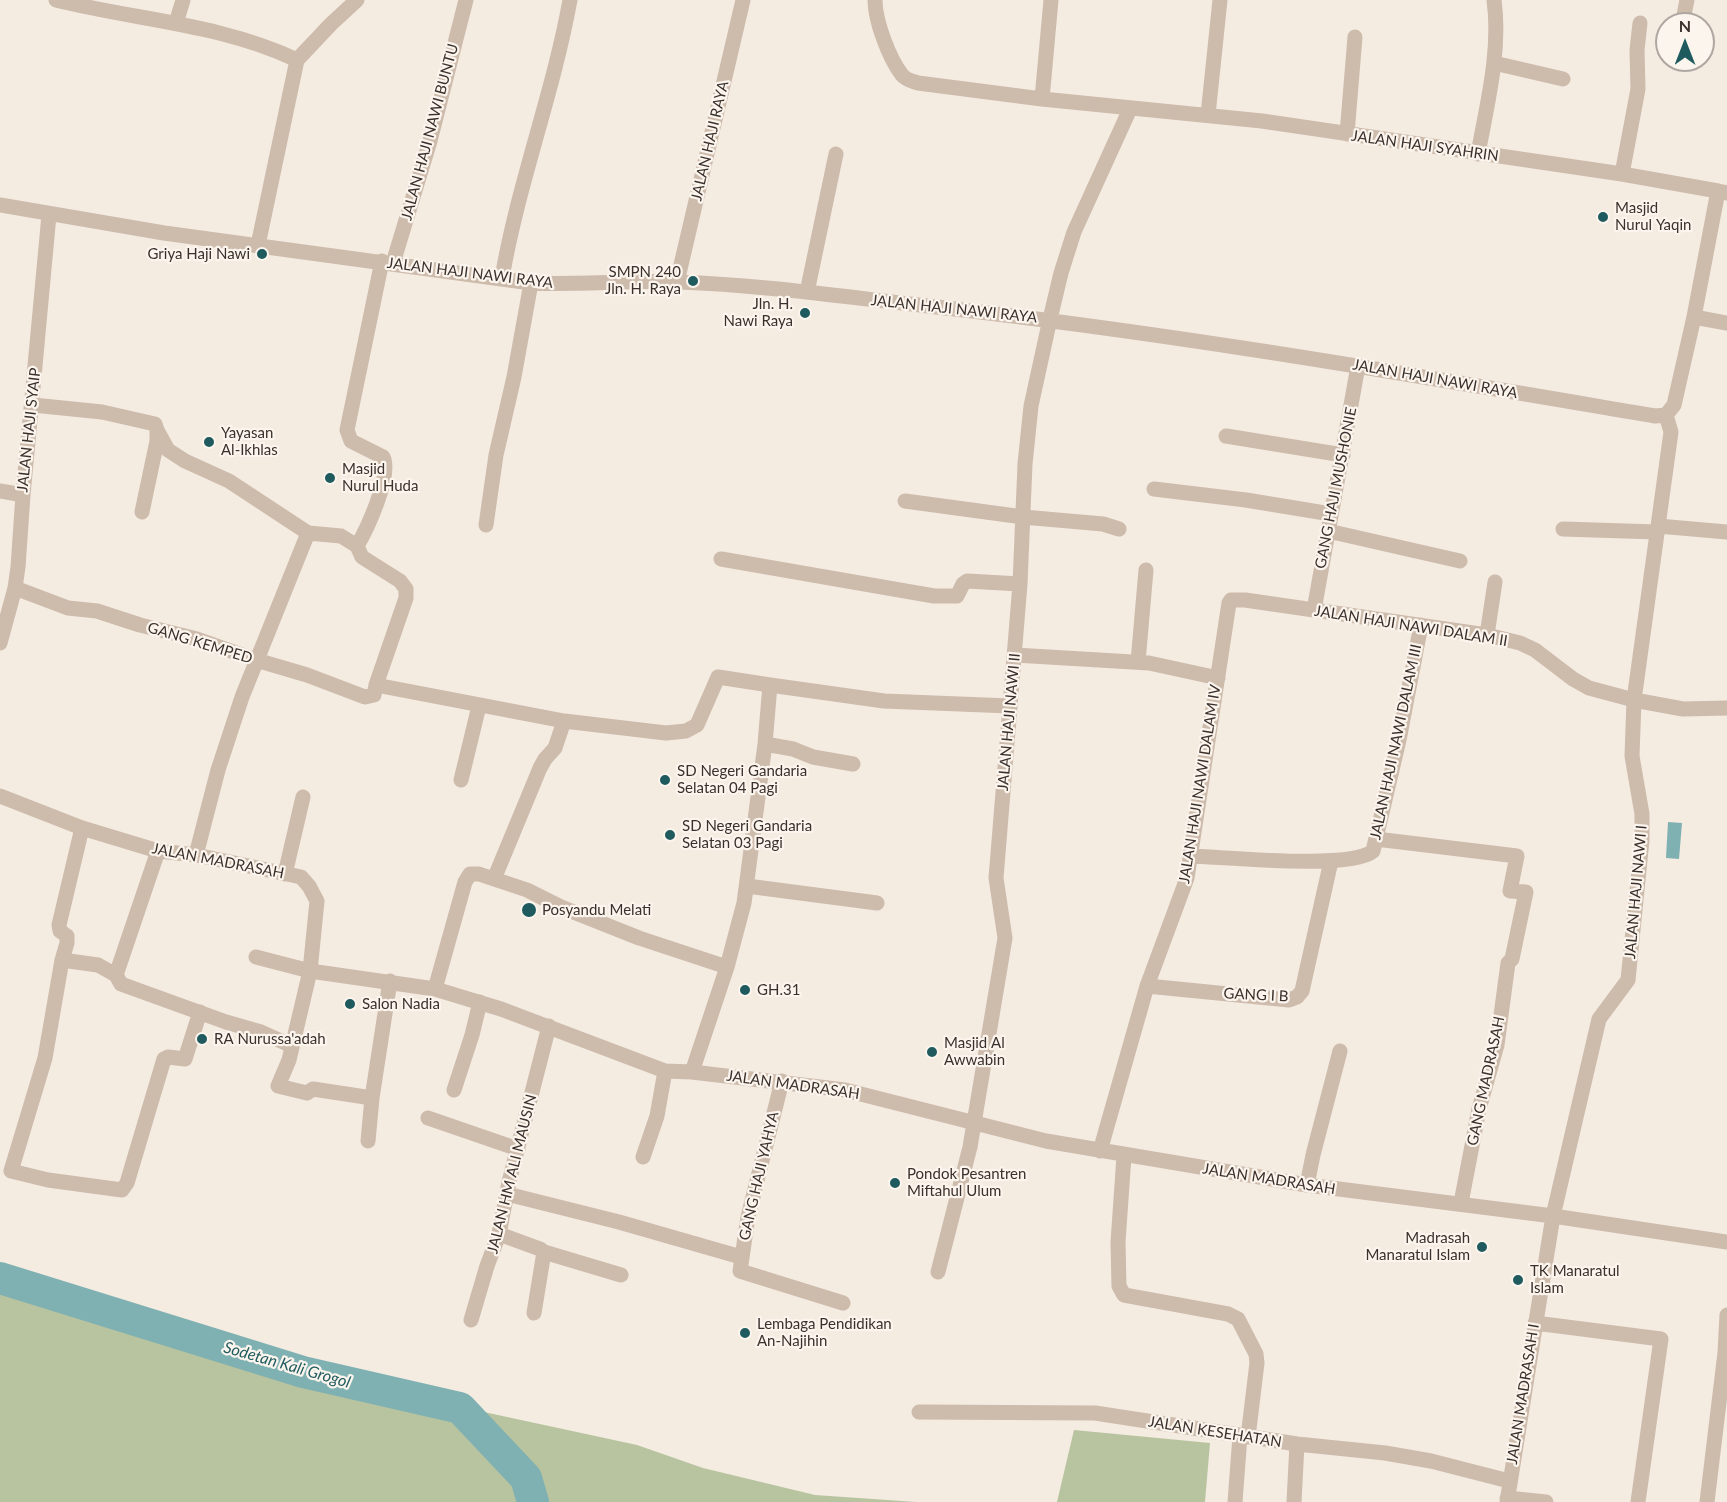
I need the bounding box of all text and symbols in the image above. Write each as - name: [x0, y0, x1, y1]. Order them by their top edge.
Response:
- north arrow: [1655, 12, 1715, 72]
- text: N: [1679, 16, 1691, 35]
- street label: JALAN HAJI NAWI BUNTU: [398, 42, 462, 222]
- street label: JALAN HAJI RAYA: [687, 79, 733, 203]
- street label: JALAN HAJI SYAHRIN: [1350, 127, 1500, 165]
- place label: Masjid Nurul Yaqin: [1615, 199, 1691, 234]
- marker: Masjid Nurul Yaqin: [1596, 210, 1610, 224]
- place label: Griya Haji Nawi: [147, 245, 250, 263]
- marker: Griya Haji Nawi: [255, 247, 269, 261]
- street label: JALAN HAJI NAWI RAYA: [386, 254, 554, 292]
- place label: SMPN 240 Jln. H. Raya: [605, 263, 681, 298]
- marker: SMPN 240 Jln. H. Raya: [686, 274, 700, 288]
- street label: JALAN HAJI NAWI RAYA: [870, 291, 1038, 327]
- place label: Jln. H. Nawi Raya: [724, 295, 793, 330]
- marker: Jln. H. Nawi Raya: [798, 306, 812, 320]
- street label: JALAN HAJI NAWI RAYA: [1351, 356, 1519, 402]
- street label: JALAN HAJI SYAIP: [14, 367, 44, 493]
- street label: GANG HAJI MUSHONIE: [1312, 406, 1360, 570]
- place label: Yayasan Al-Ikhlas: [221, 424, 278, 459]
- marker: Yayasan Al-Ikhlas: [202, 435, 216, 449]
- place label: Masjid Nurul Huda: [342, 460, 418, 495]
- marker: Masjid Nurul Huda: [323, 471, 337, 485]
- street label: JALAN HAJI NAWI DALAM II: [1313, 602, 1509, 650]
- street label: GANG KEMPED: [145, 618, 255, 668]
- street label: JALAN HAJI NAWI DALAM III: [1366, 643, 1426, 841]
- street label: JALAN HAJI NAWI II: [994, 652, 1024, 792]
- street label: JALAN HAJI NAWI DALAM IV: [1175, 683, 1225, 885]
- place label: SD Negeri Gandaria Selatan 04 Pagi: [677, 762, 807, 797]
- marker: SD Negeri Gandaria Selatan 04 Pagi: [658, 773, 672, 787]
- place label: SD Negeri Gandaria Selatan 03 Pagi: [682, 817, 812, 852]
- street label: JALAN HAJI NAWI I: [1621, 824, 1651, 960]
- marker: SD Negeri Gandaria Selatan 03 Pagi: [663, 828, 677, 842]
- street label: JALAN MADRASAH: [150, 839, 286, 883]
- marker: Posyandu Melati: [520, 901, 538, 919]
- place label: Posyandu Melati: [542, 901, 651, 919]
- place label: GH.31: [757, 981, 800, 999]
- marker: GH.31: [738, 983, 752, 997]
- street label: GANG I B: [1223, 984, 1289, 1006]
- place label: Salon Nadia: [362, 995, 440, 1013]
- marker: Salon Nadia: [343, 997, 357, 1011]
- street label: GANG MADRASAH: [1463, 1015, 1509, 1147]
- place label: RA Nurussa'adah: [214, 1030, 326, 1048]
- marker: RA Nurussa'adah: [195, 1032, 209, 1046]
- place label: Masjid Al Awwabin: [944, 1034, 1005, 1069]
- marker: Masjid Al Awwabin: [925, 1045, 939, 1059]
- street label: JALAN MADRASAH: [725, 1067, 861, 1103]
- street label: JALAN HM ALI MAUSIN: [484, 1093, 540, 1255]
- street label: GANG HAJI YAHYA: [735, 1110, 783, 1242]
- street label: JALAN MADRASAH: [1201, 1160, 1337, 1198]
- place label: Pondok Pesantren Miftahul Ulum: [907, 1165, 1026, 1200]
- marker: Pondok Pesantren Miftahul Ulum: [888, 1176, 902, 1190]
- place label: Madrasah Manaratul Islam: [1365, 1229, 1470, 1264]
- marker: Madrasah Manaratul Islam: [1475, 1240, 1489, 1254]
- place label: TK Manaratul Islam: [1530, 1262, 1620, 1297]
- marker: TK Manaratul Islam: [1511, 1273, 1525, 1287]
- place label: Lembaga Pendidikan An-Najihin: [757, 1315, 892, 1350]
- street label: JALAN MADRASAH I: [1503, 1322, 1543, 1466]
- marker: Lembaga Pendidikan An-Najihin: [738, 1326, 752, 1340]
- water label: Sodetan Kali Grogol: [222, 1338, 352, 1392]
- street label: JALAN KESEHATAN: [1147, 1413, 1283, 1451]

